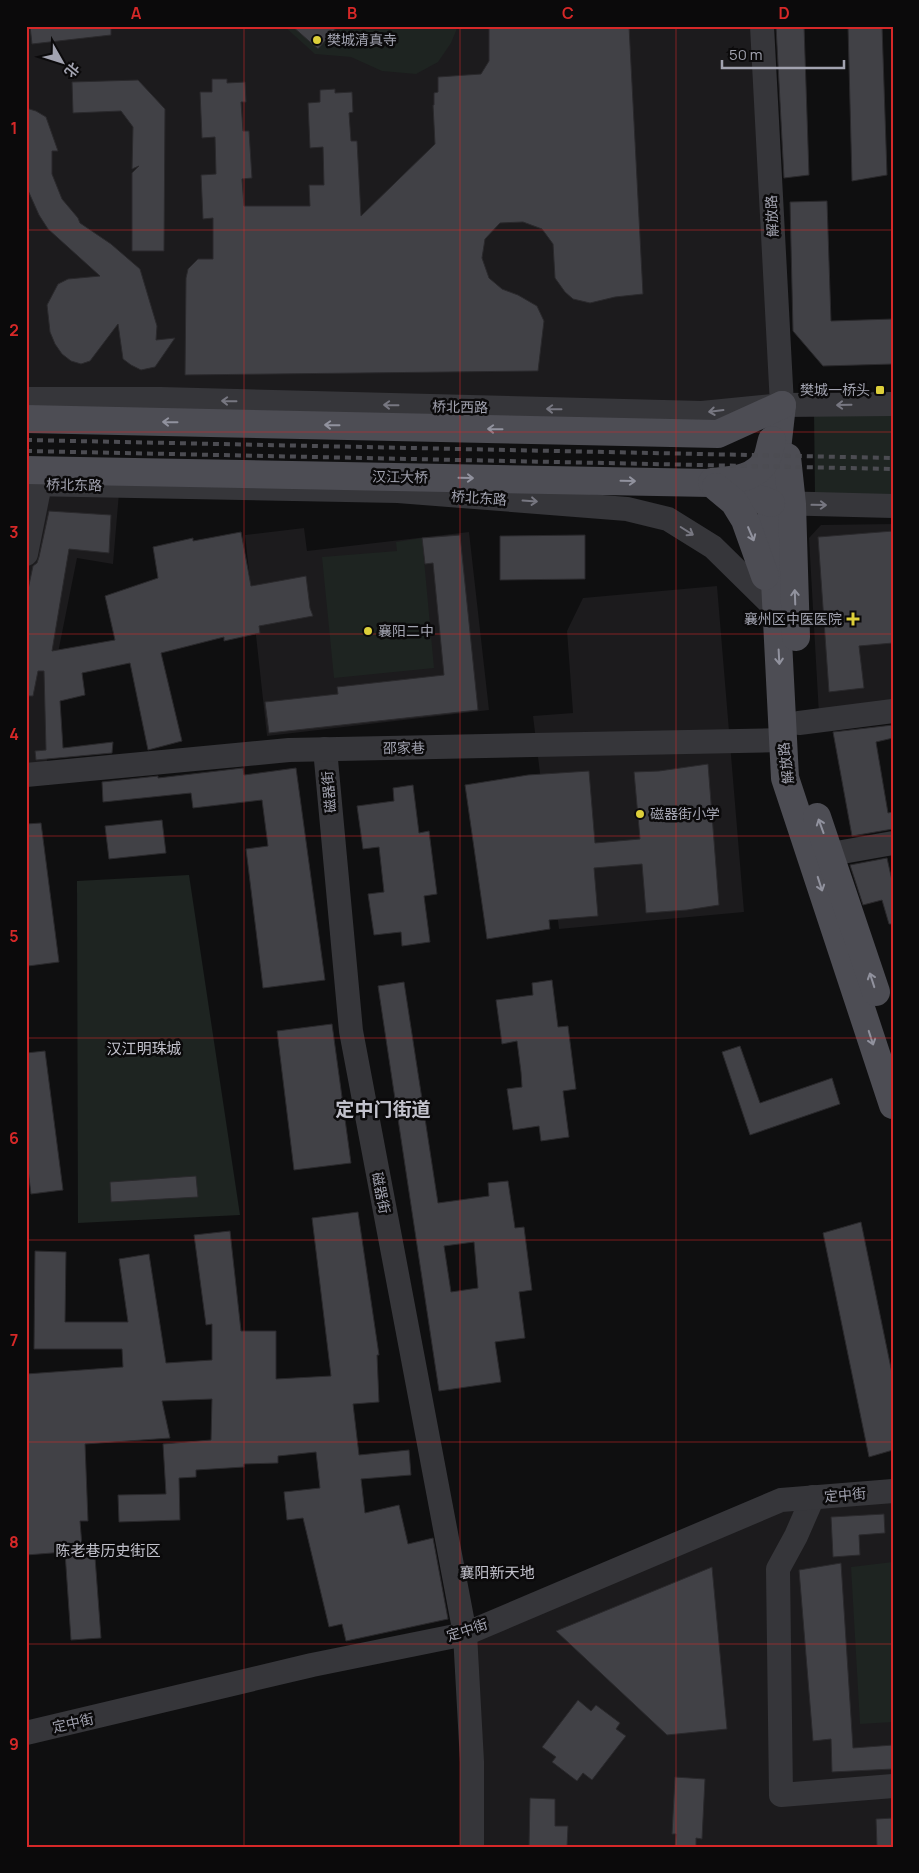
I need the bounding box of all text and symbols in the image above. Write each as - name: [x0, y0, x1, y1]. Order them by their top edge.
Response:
- text: A: [131, 2, 142, 24]
- text: B: [347, 2, 357, 24]
- text: C: [562, 2, 574, 24]
- text: D: [778, 2, 790, 24]
- place label: 樊城清真寺: [327, 30, 397, 49]
- marker: 樊城清真寺: [311, 34, 323, 46]
- north arrow: [38, 38, 88, 88]
- scale bar: [722, 38, 844, 70]
- text: 50 m: [729, 44, 763, 65]
- text: 北: [61, 59, 84, 82]
- text: 1: [10, 117, 18, 139]
- street label: 解放路: [761, 195, 782, 237]
- text: 2: [9, 319, 19, 341]
- place label: 樊城一桥头: [800, 380, 870, 399]
- marker: 樊城一桥头: [874, 384, 886, 396]
- one-way arrow: [221, 396, 238, 406]
- street label: 桥北西路: [432, 397, 488, 416]
- one-way arrow: [384, 400, 400, 410]
- one-way arrow: [836, 400, 852, 410]
- one-way arrow: [546, 404, 562, 414]
- one-way arrow: [708, 406, 724, 416]
- one-way arrow: [162, 417, 178, 427]
- one-way arrow: [324, 420, 340, 430]
- one-way arrow: [487, 424, 503, 434]
- street label: 汉江大桥: [372, 467, 428, 486]
- one-way arrow: [458, 473, 474, 483]
- street label: 桥北东路: [46, 475, 102, 494]
- one-way arrow: [620, 476, 636, 486]
- street label: 桥北东路: [450, 486, 508, 509]
- one-way arrow: [521, 497, 537, 506]
- one-way arrow: [811, 500, 827, 510]
- text: 3: [9, 521, 19, 543]
- one-way arrow: [680, 526, 694, 536]
- one-way arrow: [746, 526, 756, 541]
- one-way arrow: [790, 589, 800, 606]
- place label: 襄州区中医医院: [744, 609, 842, 628]
- marker: 襄州区中医医院: [846, 612, 860, 626]
- place label: 襄阳二中: [378, 621, 434, 640]
- marker: 襄阳二中: [362, 625, 374, 637]
- one-way arrow: [774, 649, 783, 665]
- text: 4: [9, 723, 19, 745]
- street label: 邵家巷: [383, 738, 425, 757]
- street label: 解放路: [774, 741, 797, 785]
- street label: 磁器街: [317, 770, 340, 814]
- place label: 磁器街小学: [650, 804, 720, 823]
- marker: 磁器街小学: [634, 808, 646, 820]
- one-way arrow: [815, 819, 825, 834]
- one-way arrow: [816, 875, 826, 891]
- text: 5: [9, 925, 19, 947]
- one-way arrow: [867, 973, 876, 988]
- one-way arrow: [867, 1030, 876, 1045]
- district label: 汉江明珠城: [106, 1038, 182, 1059]
- district label: 定中门街道: [335, 1096, 431, 1122]
- text: 6: [9, 1127, 19, 1149]
- street label: 磁器街: [368, 1170, 395, 1215]
- text: 7: [10, 1329, 18, 1351]
- street label: 定中街: [823, 1483, 867, 1506]
- text: 8: [9, 1531, 19, 1553]
- district label: 陈老巷历史街区: [55, 1540, 161, 1561]
- district label: 襄阳新天地: [459, 1562, 535, 1583]
- street label: 定中街: [444, 1614, 490, 1645]
- street label: 定中街: [50, 1709, 95, 1736]
- text: 9: [9, 1733, 19, 1755]

